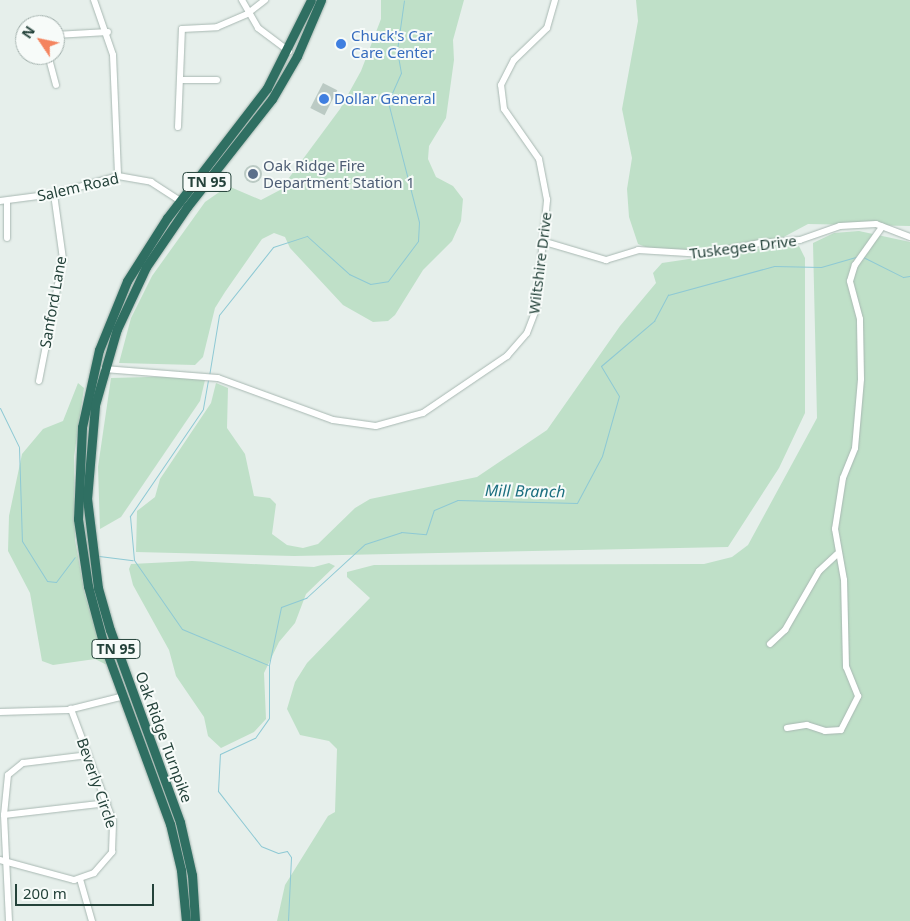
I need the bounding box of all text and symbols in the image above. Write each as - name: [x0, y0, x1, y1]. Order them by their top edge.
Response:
- north arrow: [15, 15, 65, 65]
- text: N: [17, 22, 39, 42]
- place label: Chuck's Car Care Center: [351, 26, 434, 61]
- marker: Chuck's Car Care Center: [335, 38, 347, 50]
- place label: Dollar General: [334, 90, 436, 108]
- marker: Dollar General: [318, 93, 330, 105]
- place label: Oak Ridge Fire Department Station 1: [263, 156, 415, 191]
- marker: Oak Ridge Fire Department Station 1: [247, 168, 259, 180]
- street label: Salem Road: [36, 169, 120, 205]
- road number: TN 95: [182, 170, 232, 193]
- street label: Wiltshire Drive: [525, 211, 555, 315]
- street label: Tuskegee Drive: [688, 232, 798, 262]
- street label: Sanford Lane: [36, 255, 70, 349]
- water label: Mill Branch: [485, 481, 565, 501]
- road number: TN 95: [91, 638, 141, 661]
- street label: Oak Ridge Turnpike: [132, 669, 196, 805]
- street label: Beverly Circle: [73, 735, 121, 831]
- scale bar: [18, 874, 156, 906]
- text: 200 m: [23, 883, 67, 903]

